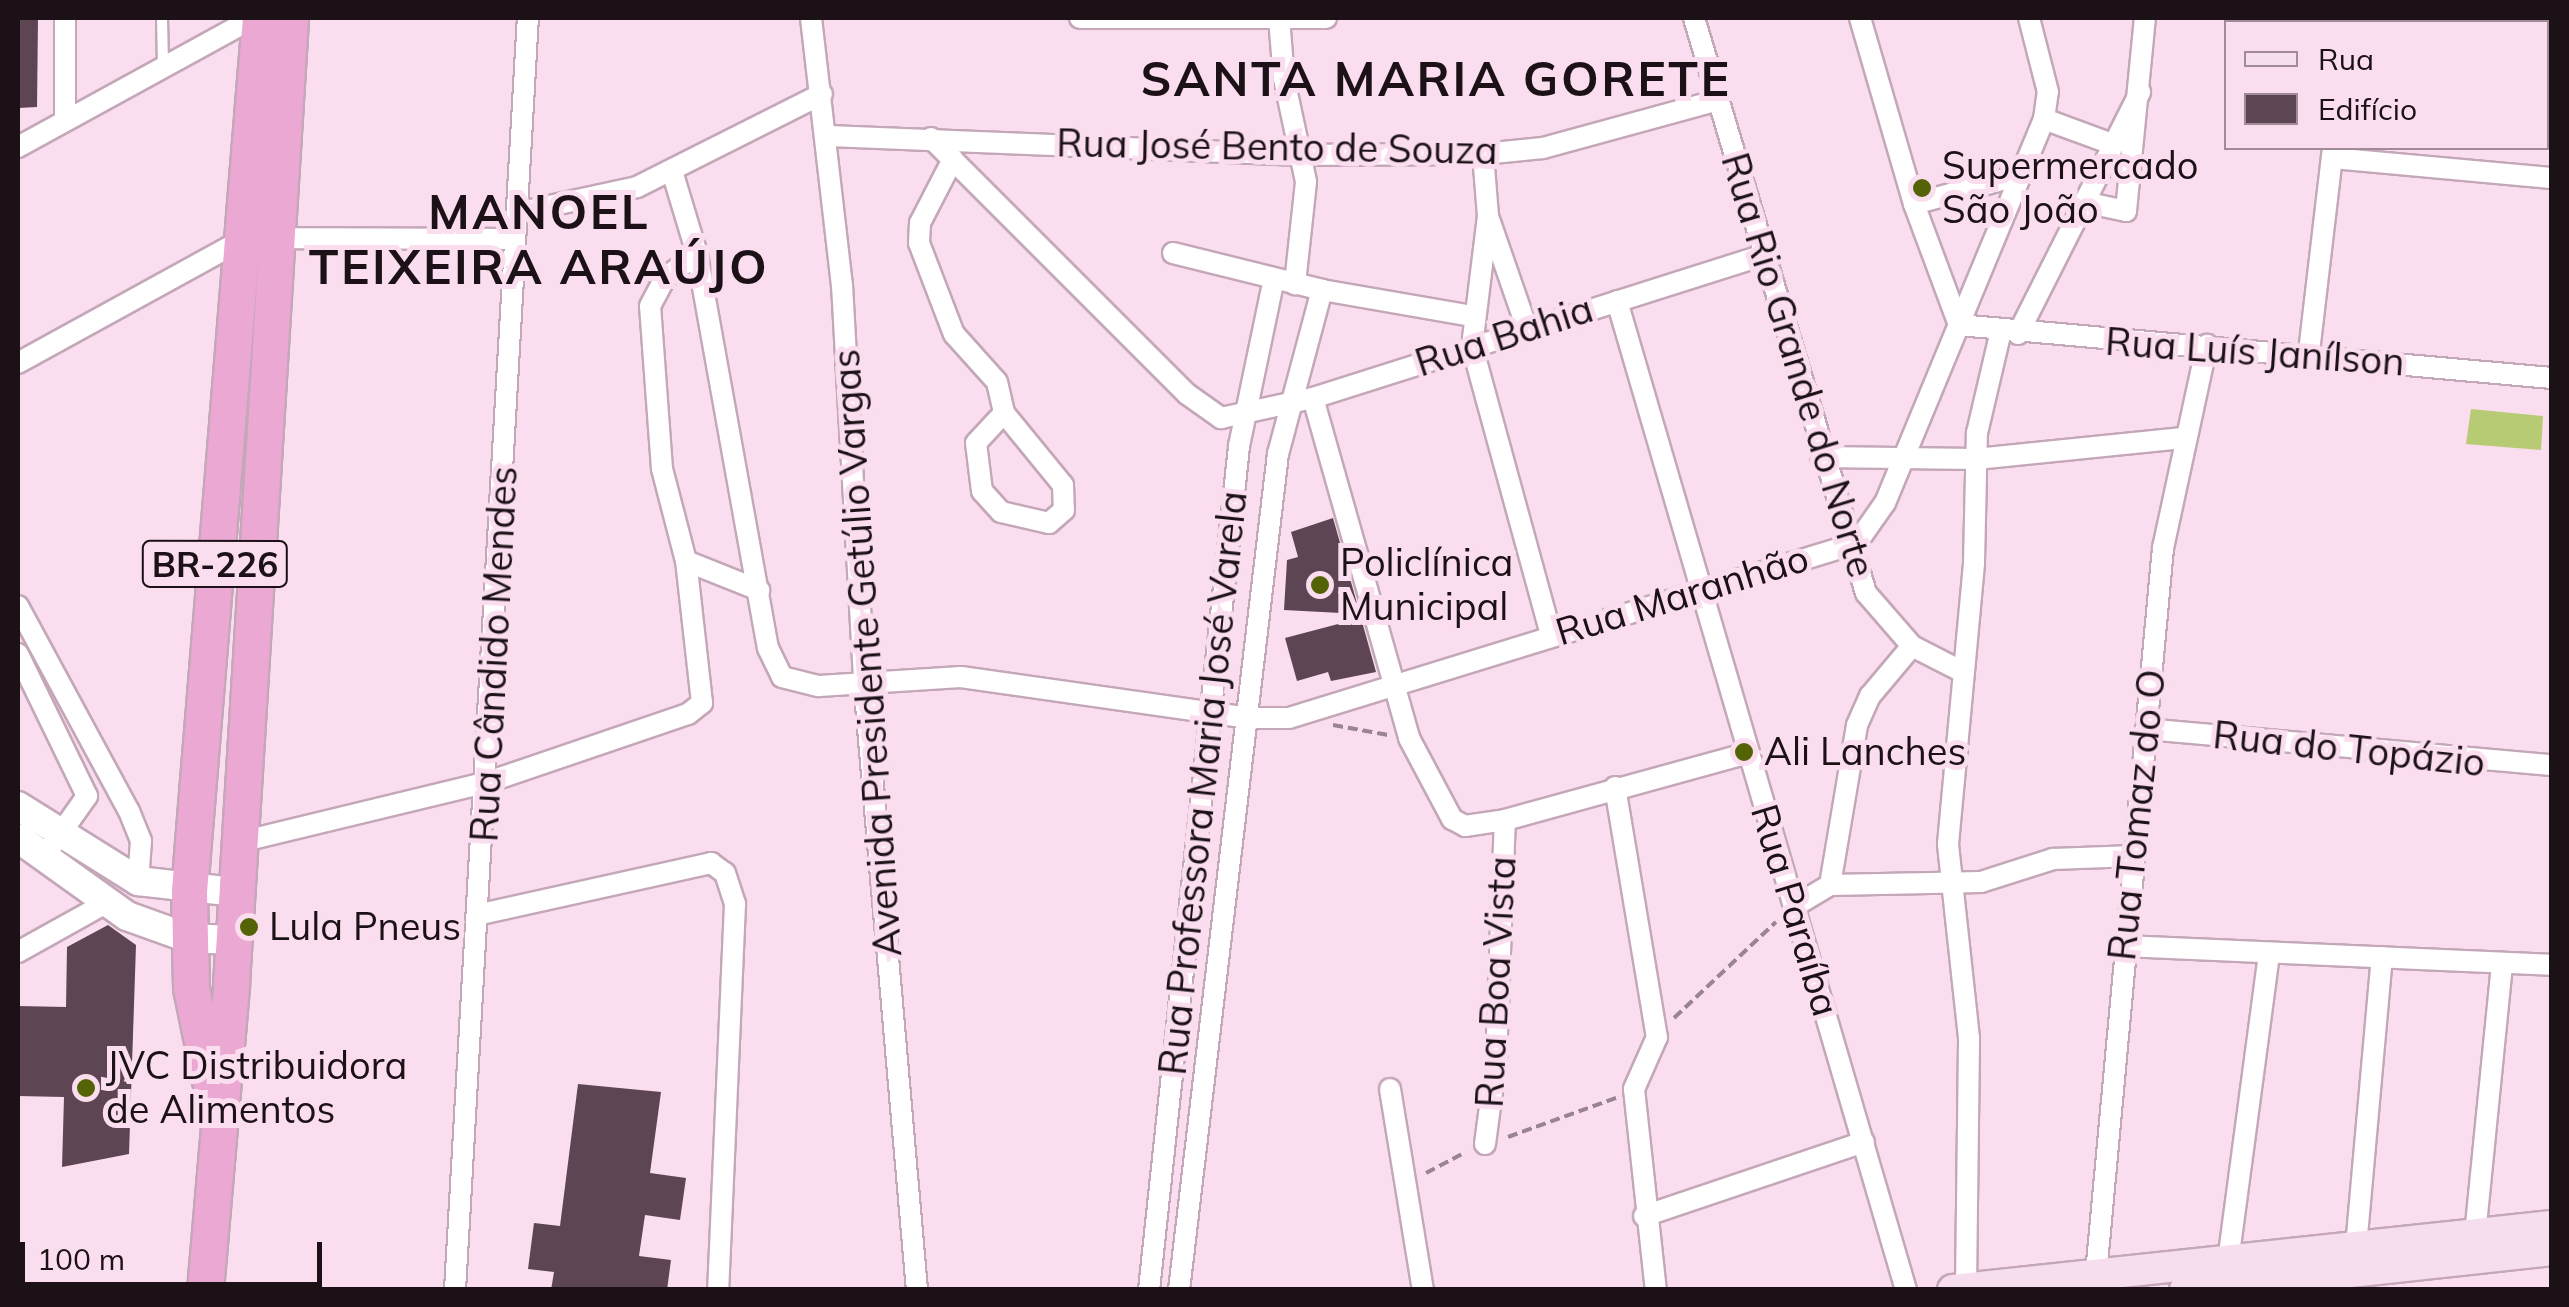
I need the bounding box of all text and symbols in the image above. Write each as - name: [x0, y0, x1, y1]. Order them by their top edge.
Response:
- legend: [2224, 20, 2549, 150]
- text: Rua: [2318, 40, 2374, 78]
- district label: SANTA MARIA GORETE: [1141, 50, 1731, 108]
- text: Edifício: [2318, 90, 2417, 128]
- street label: Rua José Bento de Souza: [1056, 120, 1498, 174]
- place label: Supermercado São João: [1942, 143, 2198, 232]
- street label: Rua Rio Grande do Norte: [1712, 148, 1884, 582]
- marker: Supermercado São João: [1911, 177, 1933, 199]
- district label: MANOEL TEIXEIRA ARAÚJO: [309, 182, 769, 295]
- street label: Rua Bahia: [1410, 286, 1598, 386]
- street label: Rua Luís Janílson: [2104, 319, 2406, 385]
- street label: Avenida Presidente Getúlio Vargas: [823, 348, 911, 958]
- street label: Rua Cândido Mendes: [461, 465, 527, 843]
- street label: Rua Professora Maria José Varela: [1150, 489, 1256, 1077]
- road number: BR-226: [140, 534, 290, 594]
- street label: Rua Maranhão: [1550, 535, 1814, 655]
- place label: Policlínica Municipal: [1340, 540, 1513, 630]
- marker: Policlínica Municipal: [1309, 574, 1331, 596]
- street label: Rua Tomaz do O: [2099, 667, 2175, 963]
- street label: Rua do Topázio: [2211, 712, 2487, 786]
- place label: Ali Lanches: [1764, 729, 1966, 775]
- marker: Ali Lanches: [1733, 741, 1755, 763]
- street label: Rua Paraíba: [1741, 799, 1849, 1021]
- street label: Rua Boa Vista: [1467, 855, 1525, 1109]
- place label: Lula Pneus: [269, 904, 461, 950]
- marker: Lula Pneus: [238, 916, 260, 938]
- place label: JVC Distribuidora de Alimentos: [106, 1043, 407, 1132]
- marker: JVC Distribuidora de Alimentos: [75, 1077, 97, 1099]
- scale bar: [25, 1222, 328, 1284]
- text: 100 m: [37, 1240, 125, 1278]

